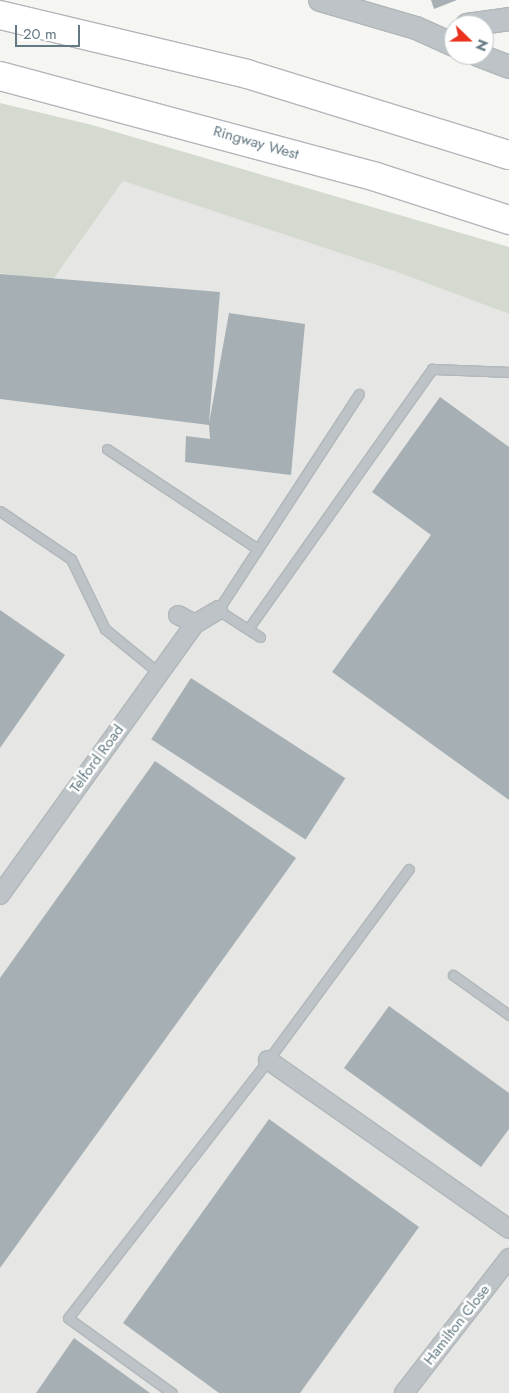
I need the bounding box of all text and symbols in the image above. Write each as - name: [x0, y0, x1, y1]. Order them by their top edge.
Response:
- scale bar: [18, 15, 82, 47]
- north arrow: [444, 15, 494, 65]
- text: 20 m: [23, 23, 57, 45]
- text: N: [471, 36, 493, 54]
- street label: Ringway West: [211, 122, 301, 164]
- street label: Telford Road: [66, 721, 128, 797]
- street label: Hamilton Close: [420, 1281, 494, 1369]

